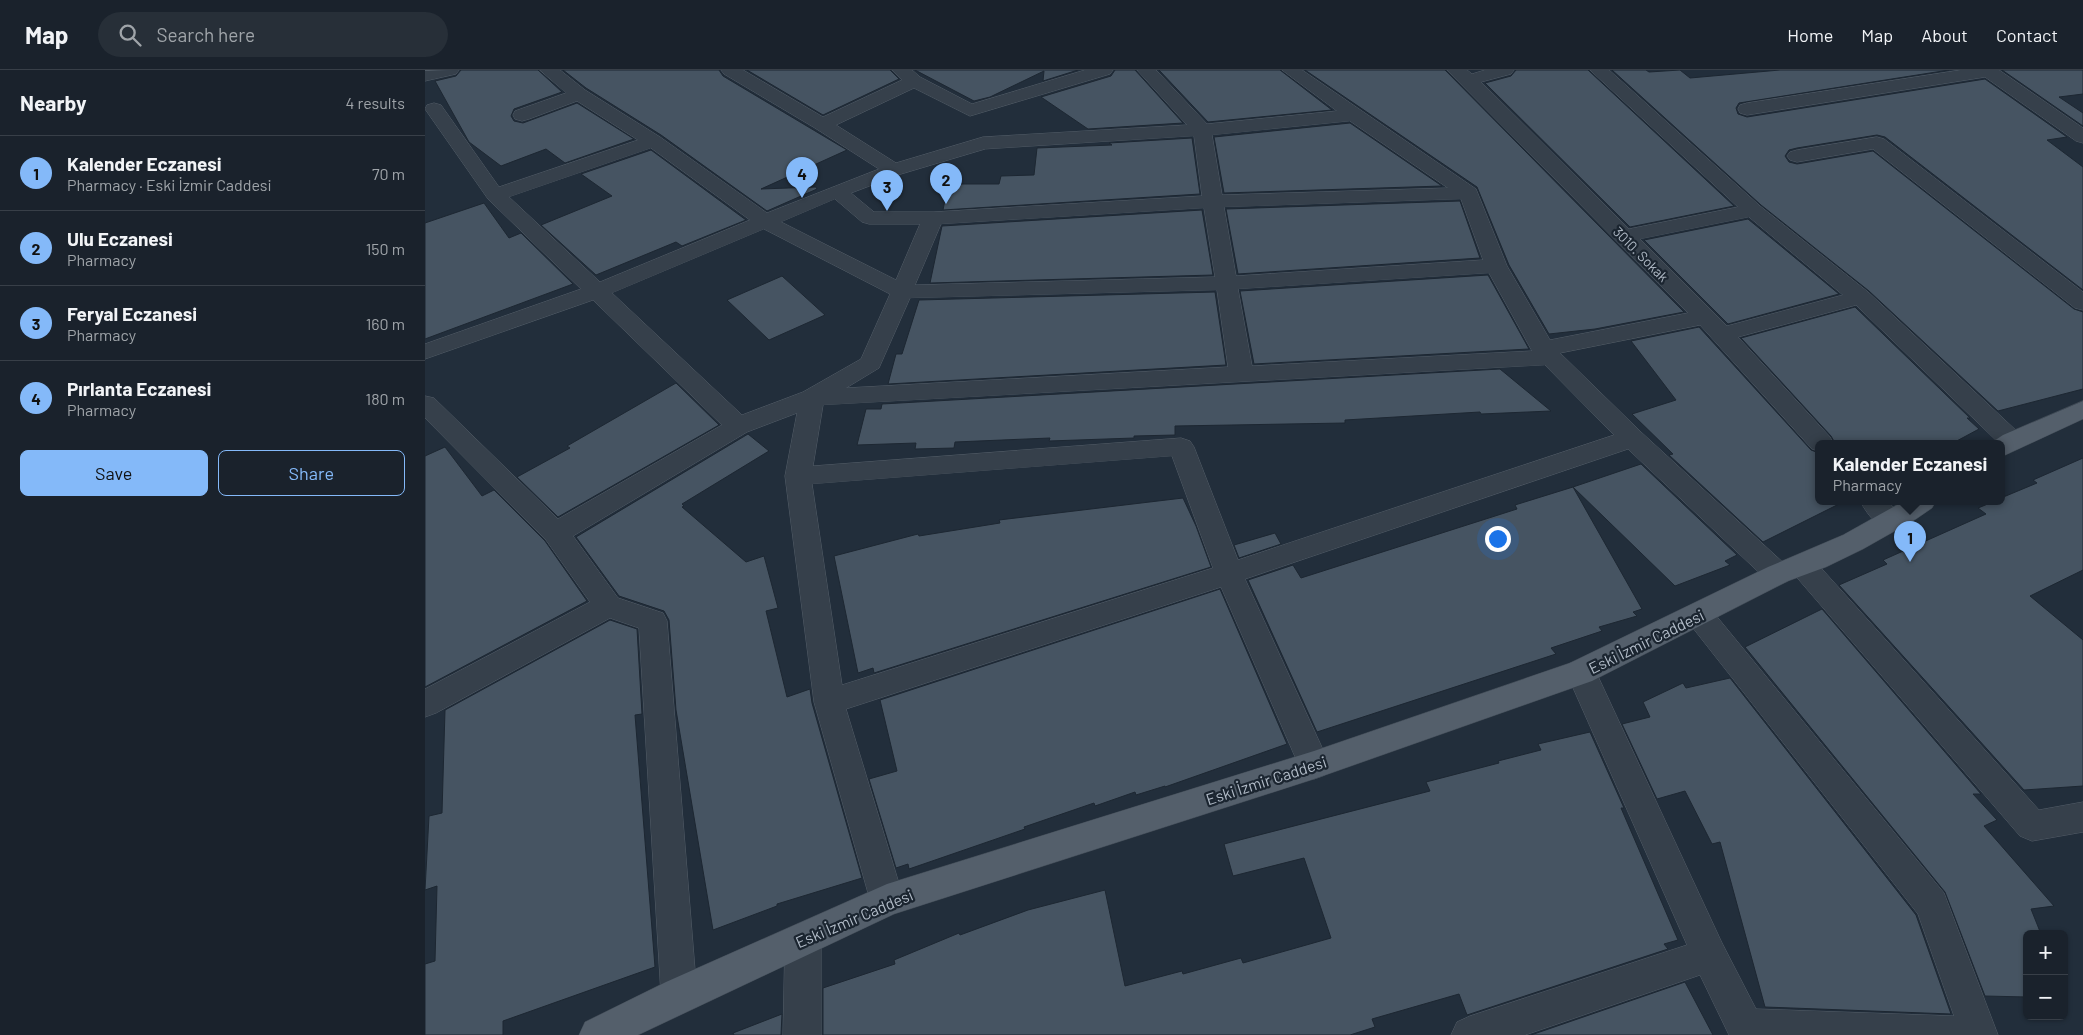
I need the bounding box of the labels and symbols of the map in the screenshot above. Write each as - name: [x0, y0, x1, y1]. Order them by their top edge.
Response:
- pin: 4: [786, 157, 818, 198]
- pin: 2: [930, 163, 962, 204]
- pin: 3: [871, 170, 903, 211]
- street label: 3010. Sokak: [1610, 223, 1672, 285]
- pin: 1: [1894, 521, 1926, 562]
- your location: [1485, 526, 1511, 552]
- street label: Eski İzmir Caddesi: [1585, 605, 1707, 677]
- street label: Eski İzmir Caddesi: [1203, 752, 1329, 808]
- street label: Eski İzmir Caddesi: [792, 885, 916, 951]

